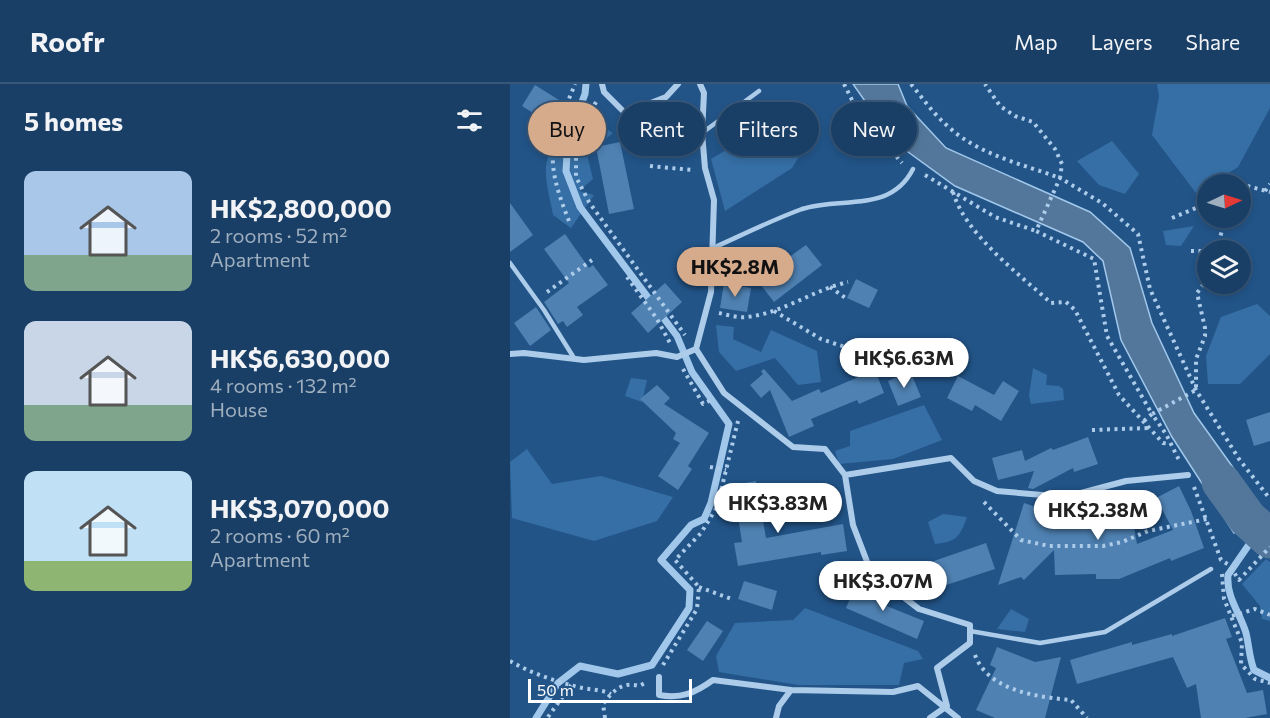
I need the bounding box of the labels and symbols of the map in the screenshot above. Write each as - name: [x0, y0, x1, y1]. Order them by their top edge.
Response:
- north arrow: [1197, 174, 1251, 228]
- pin: HK$2.8M: [680, 247, 790, 298]
- pin: HK$6.63M: [842, 338, 966, 389]
- pin: HK$3.83M: [716, 483, 840, 534]
- pin: HK$2.38M: [1036, 490, 1160, 541]
- pin: HK$3.07M: [821, 561, 945, 612]
- scale bar: [528, 676, 692, 704]

